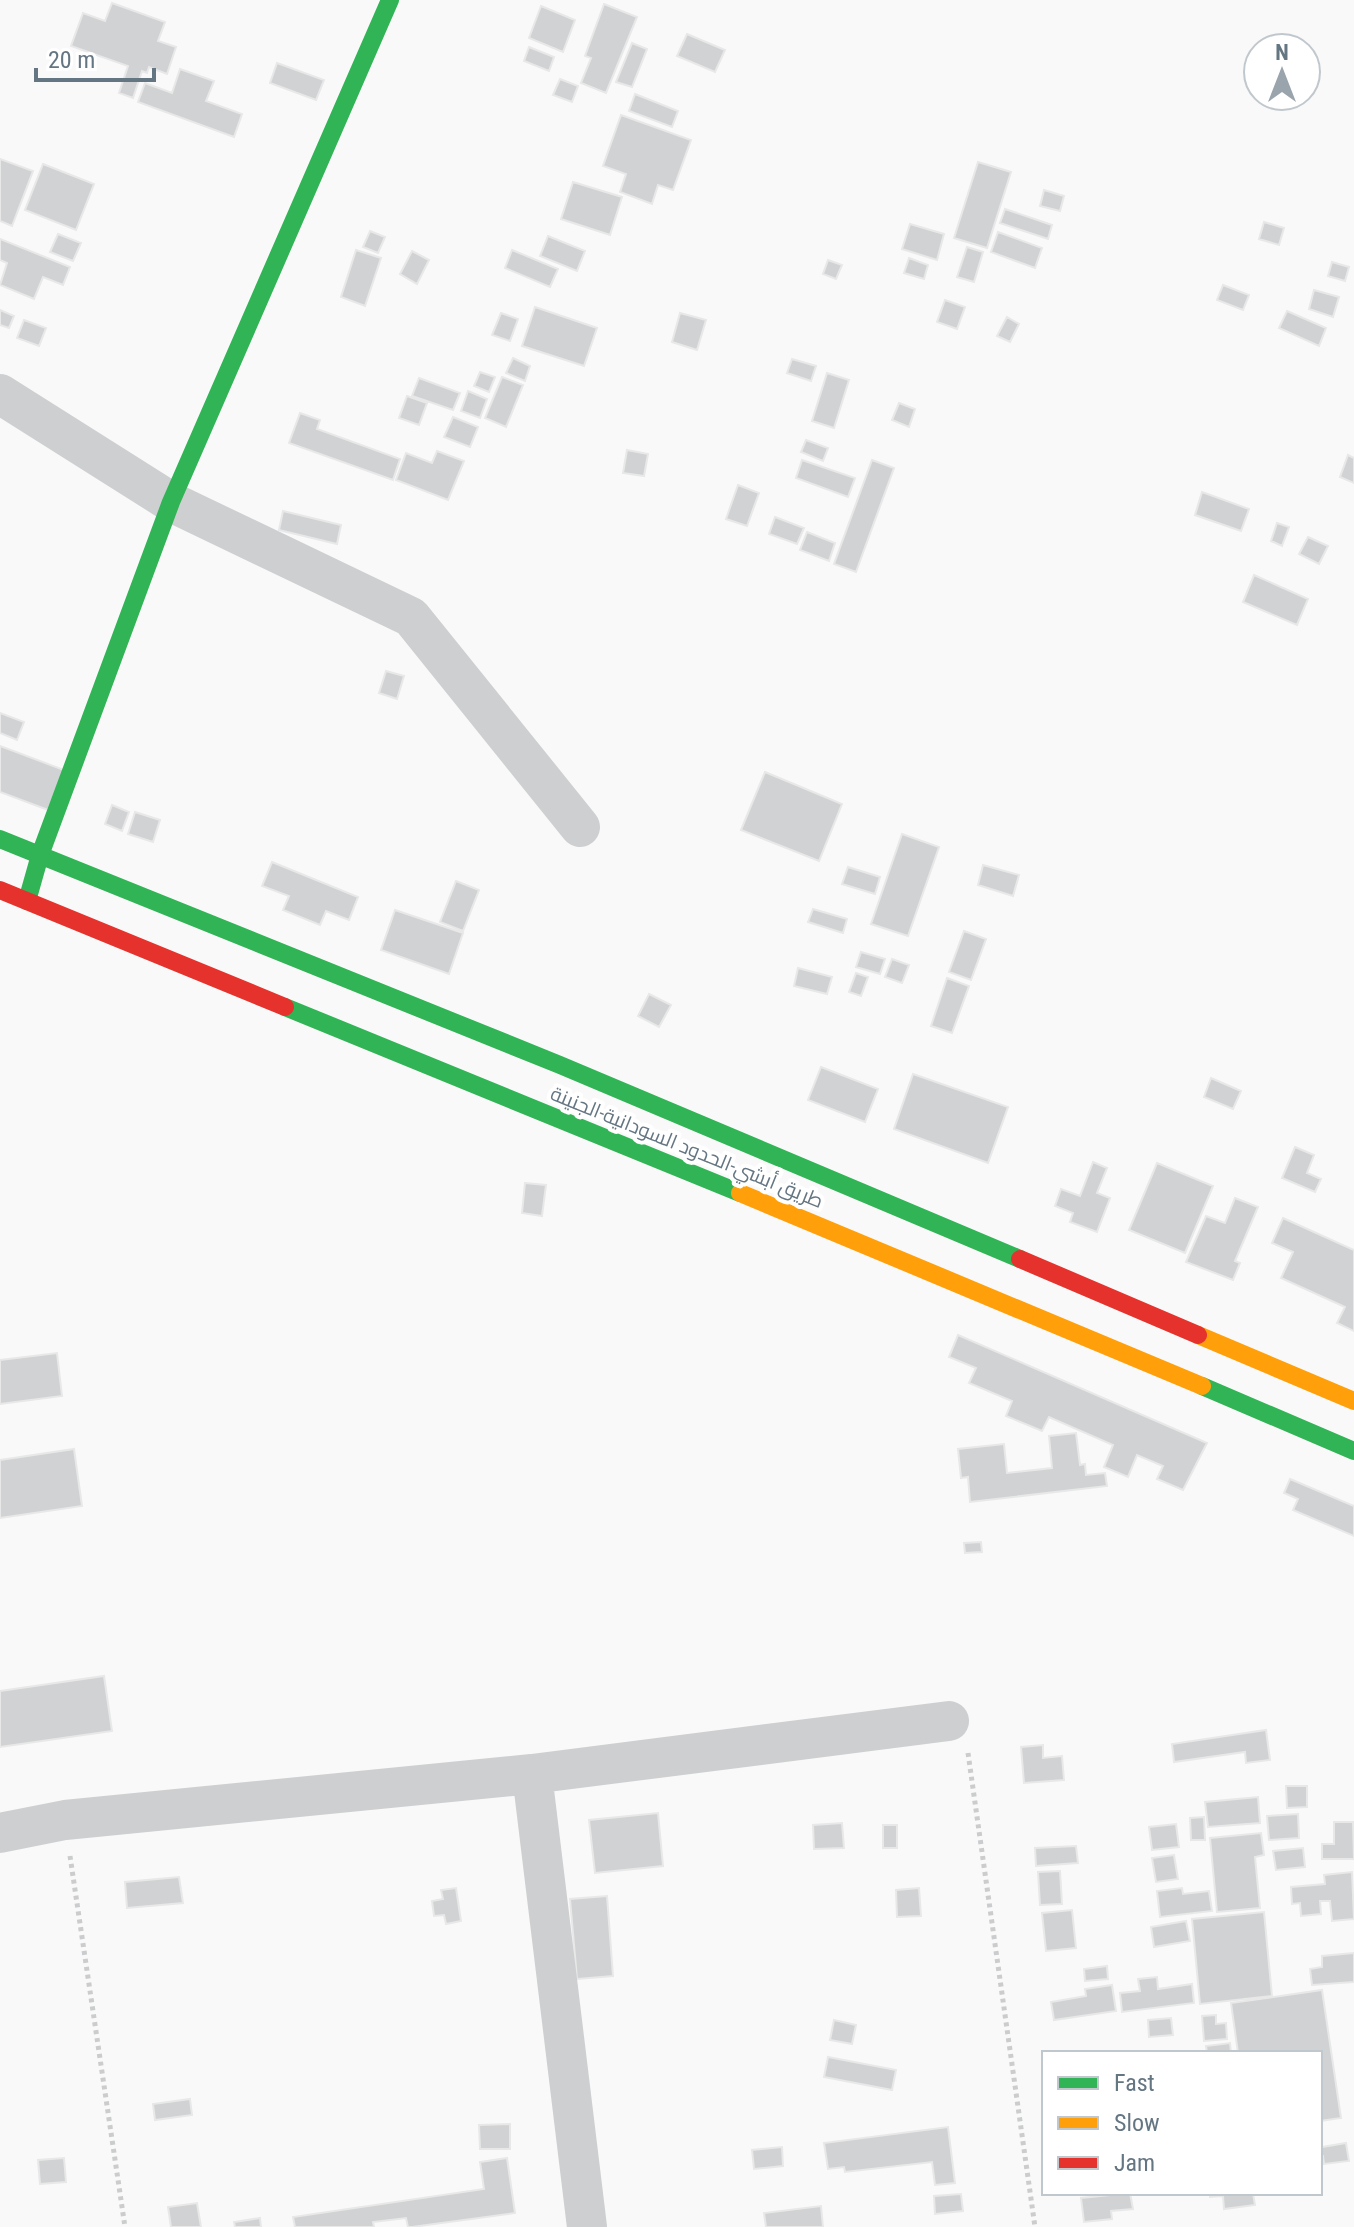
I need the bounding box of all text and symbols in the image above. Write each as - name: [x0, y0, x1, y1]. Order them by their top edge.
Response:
- scale bar: [36, 32, 154, 82]
- north arrow: [1242, 32, 1322, 112]
- text: N: [1275, 40, 1289, 65]
- text: 20 m: [48, 46, 95, 74]
- street label: طريق أبشي-الحدود السودانية-الجنينة: [546, 1081, 827, 1216]
- legend: [1042, 2051, 1322, 2195]
- text: Fast: [1114, 2069, 1155, 2097]
- text: Slow: [1114, 2109, 1160, 2137]
- text: Jam: [1114, 2149, 1155, 2177]

